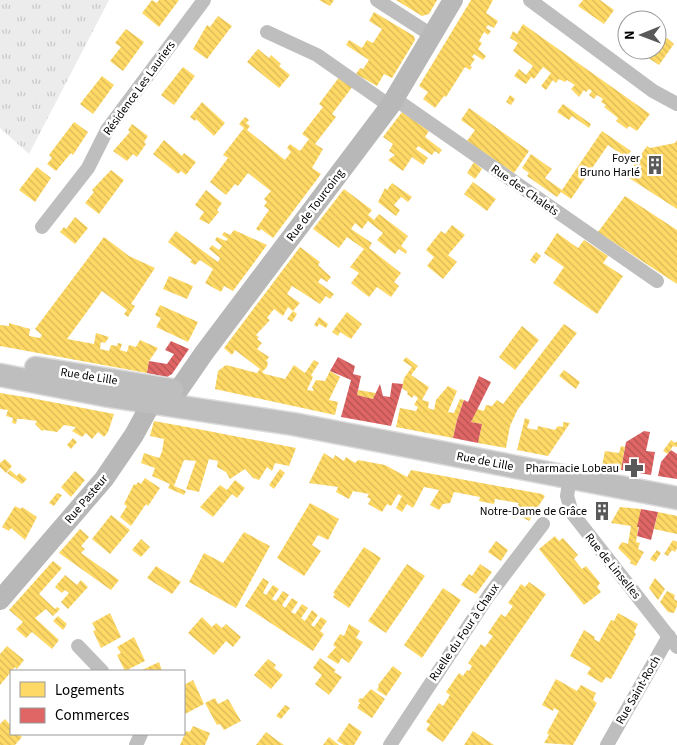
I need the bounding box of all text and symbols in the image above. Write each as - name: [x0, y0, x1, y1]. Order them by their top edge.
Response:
- north arrow: [617, 10, 667, 60]
- text: N: [620, 30, 640, 40]
- street label: Résidence Les Lauriers: [99, 38, 180, 139]
- place label: Foyer Bruno Harlé: [580, 150, 641, 181]
- building icon: Foyer Bruno Harlé: [644, 154, 666, 176]
- street label: Rue des Chalets: [487, 161, 562, 220]
- street label: Rue de Tourcoing: [283, 166, 348, 245]
- street label: Rue de Lille: [59, 364, 119, 389]
- street label: Rue de Lille: [455, 448, 515, 475]
- pharmacy icon: Pharmacie Lobeau: [623, 457, 645, 479]
- place label: Pharmacie Lobeau: [526, 460, 619, 477]
- street label: Rue Pasteur: [61, 470, 113, 528]
- building icon: Notre-Dame de Grâce: [591, 500, 613, 522]
- place label: Notre-Dame de Grâce: [480, 503, 587, 520]
- street label: Rue de Linselles: [581, 530, 644, 603]
- street label: Ruelle du Four à Chaux: [425, 580, 504, 684]
- street label: Rue Saint-Roch: [612, 653, 665, 728]
- legend: [10, 670, 185, 735]
- text: Logements: [55, 680, 124, 701]
- text: Commerces: [55, 705, 129, 726]

